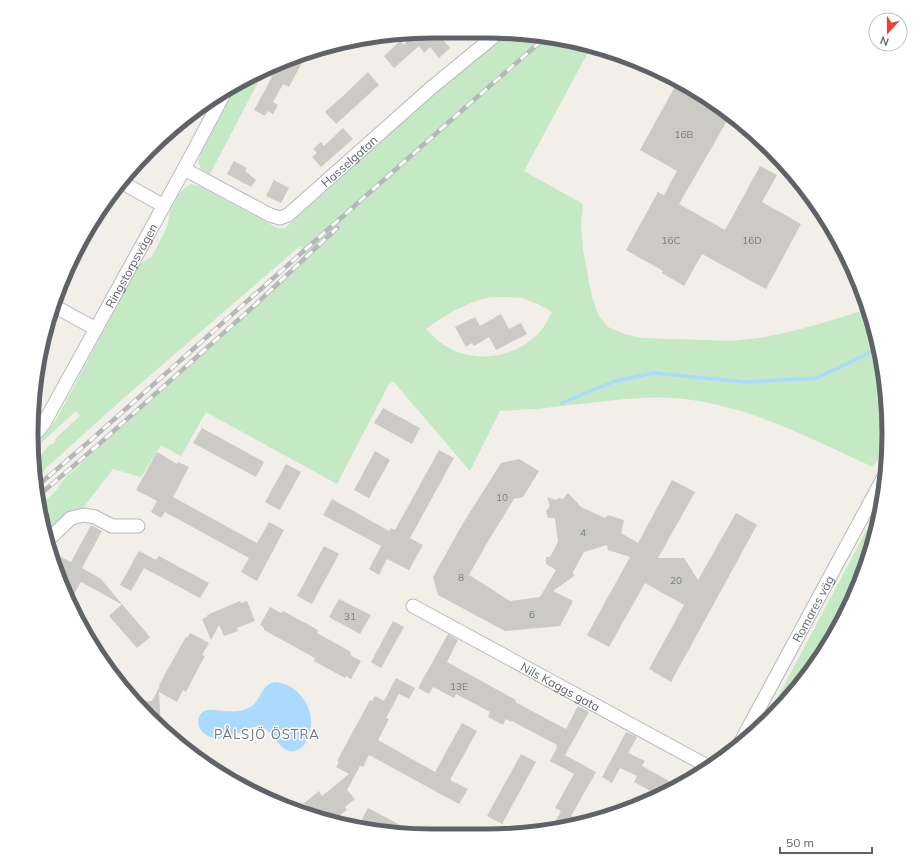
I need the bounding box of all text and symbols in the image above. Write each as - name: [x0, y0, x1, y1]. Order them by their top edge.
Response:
- north arrow: [868, 12, 908, 52]
- text: N: [878, 33, 891, 49]
- house number: 16B: [675, 128, 694, 141]
- street label: Hasselgatan: [318, 132, 380, 190]
- street label: Ringstorpsvägen: [102, 221, 160, 310]
- house number: 16C: [662, 234, 681, 247]
- house number: 16D: [742, 234, 762, 247]
- house number: 10: [496, 491, 508, 504]
- house number: 4: [580, 526, 586, 539]
- house number: 8: [458, 571, 464, 584]
- street label: Romares väg: [789, 573, 837, 645]
- house number: 20: [670, 574, 682, 587]
- house number: 6: [529, 608, 535, 621]
- house number: 31: [344, 610, 356, 623]
- street label: Nils Kaggs gata: [518, 659, 603, 714]
- house number: 13E: [450, 680, 468, 693]
- district label: PÅLSJÖ ÖSTRA: [214, 725, 320, 742]
- scale bar: [780, 829, 872, 855]
- text: 50 m: [786, 835, 814, 850]

